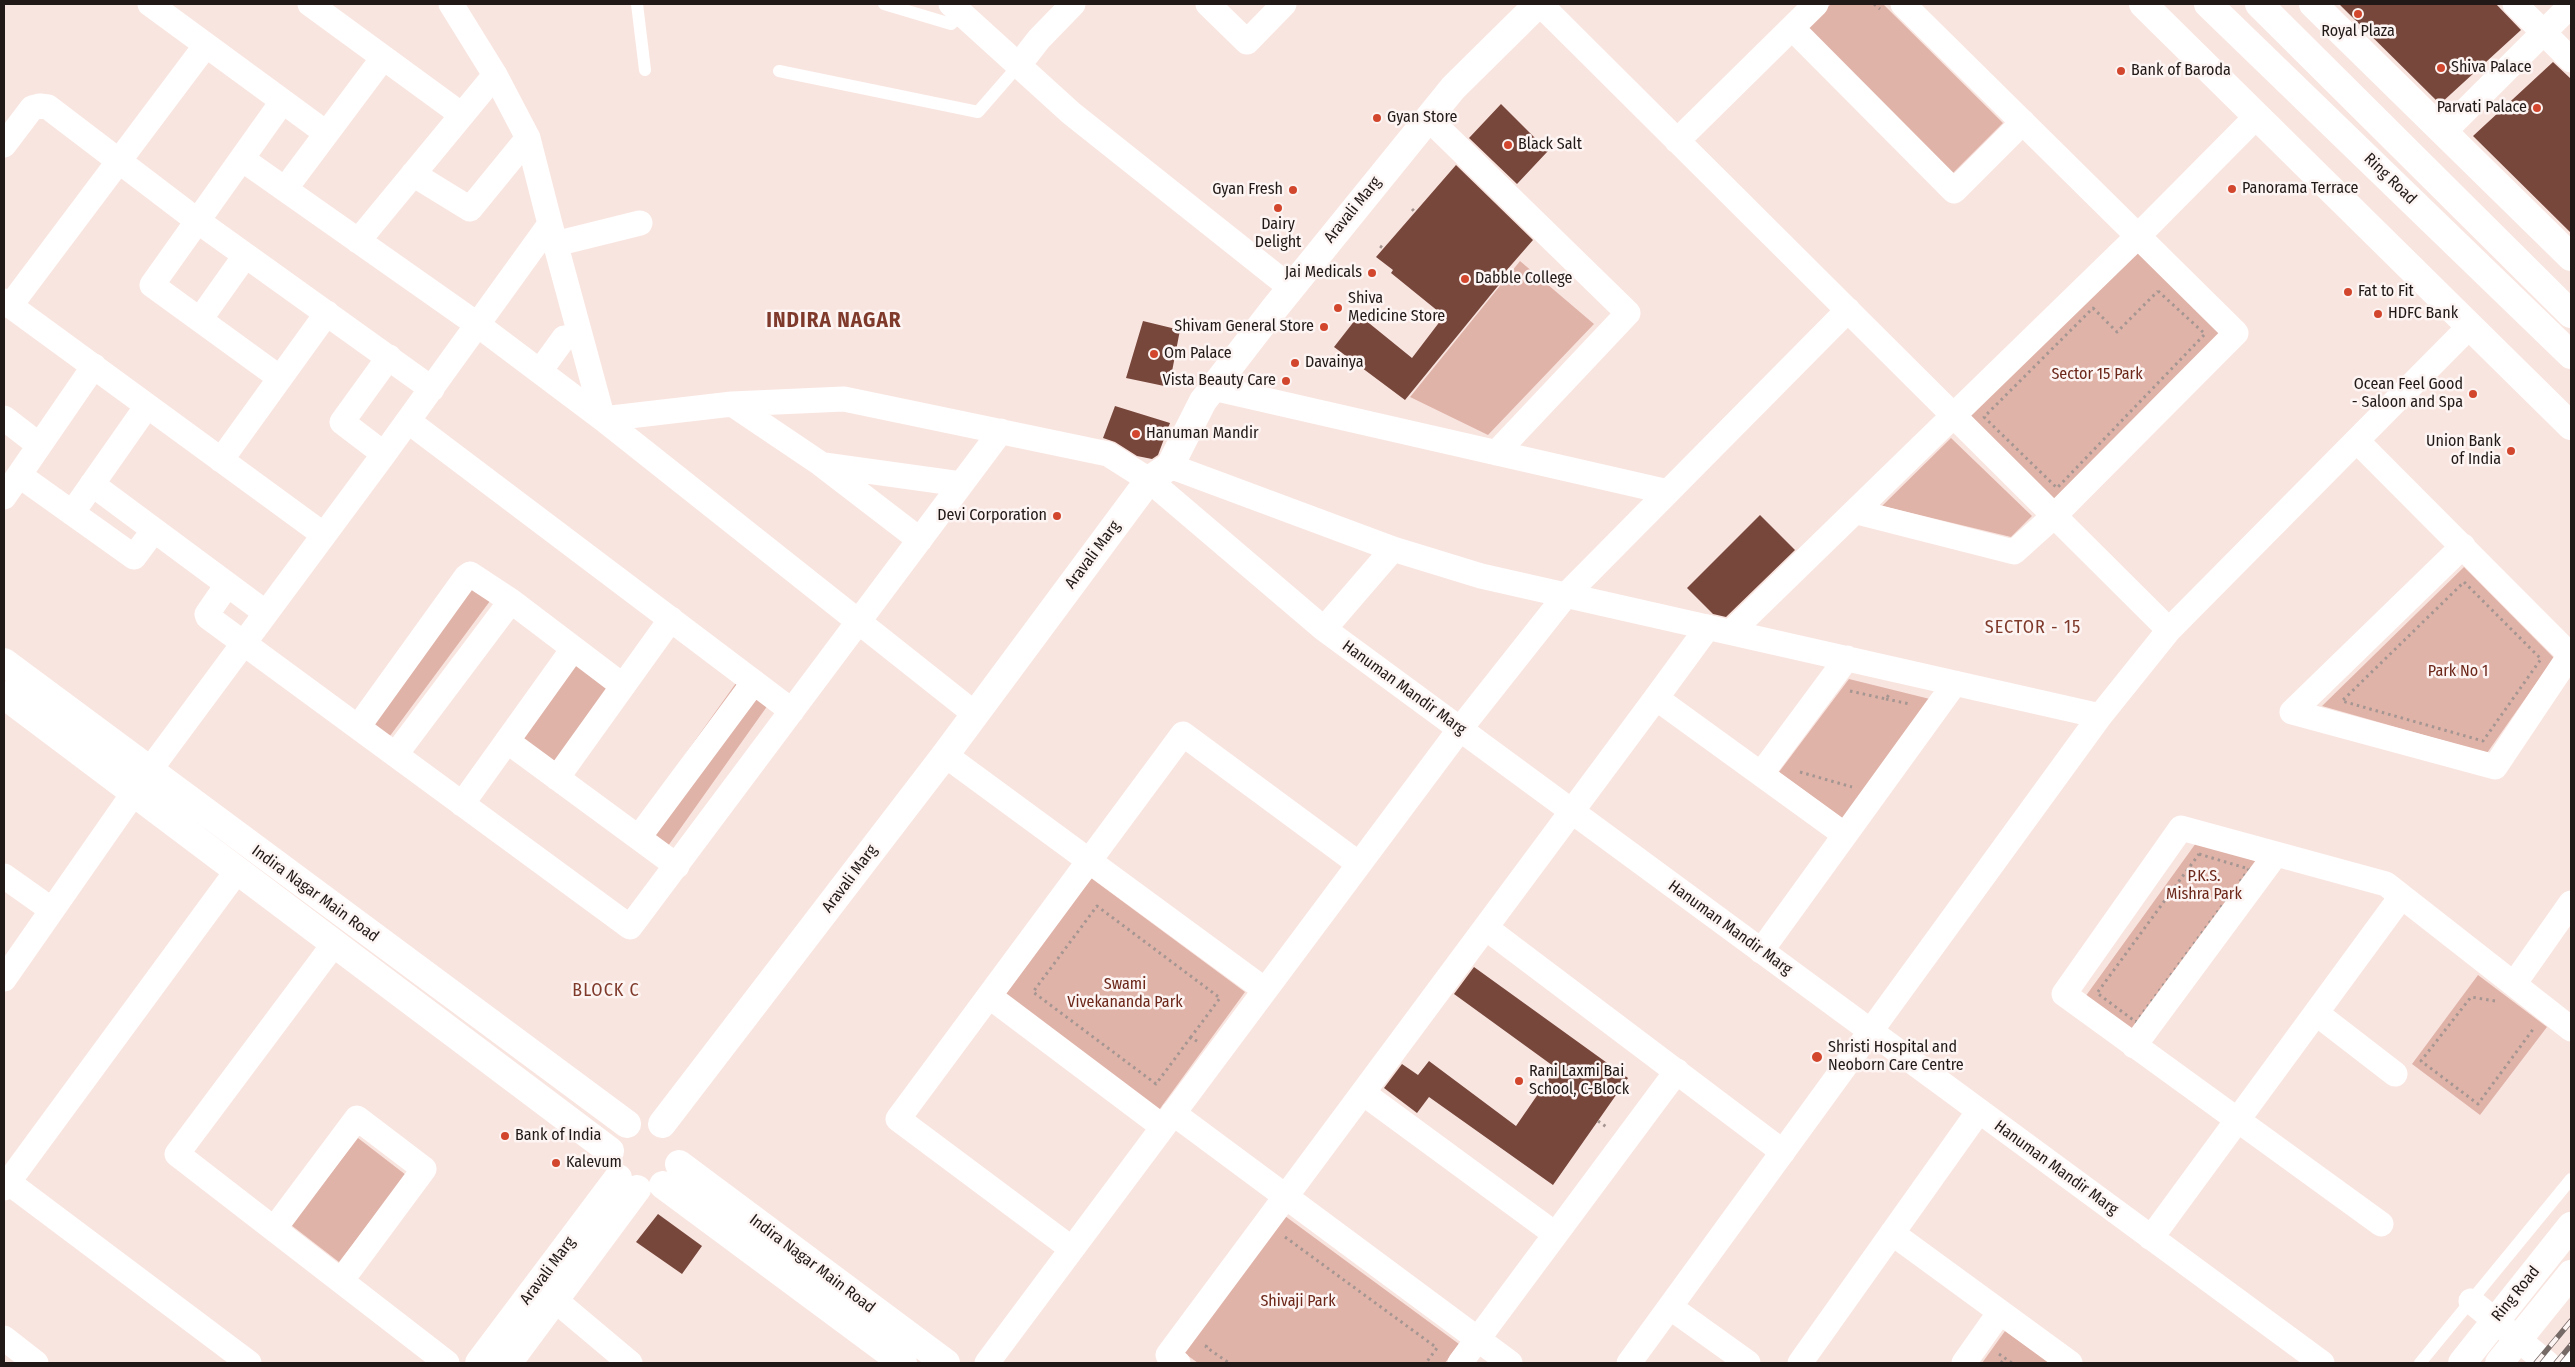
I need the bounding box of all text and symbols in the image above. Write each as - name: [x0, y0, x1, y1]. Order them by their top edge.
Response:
- marker: Royal Plaza: [2352, 8, 2364, 20]
- place label: Royal Plaza: [2321, 22, 2395, 42]
- place label: Shiva Palace: [2451, 58, 2532, 78]
- place label: Bank of Baroda: [2131, 61, 2231, 81]
- marker: Shiva Palace: [2435, 62, 2447, 74]
- marker: Bank of Baroda: [2115, 65, 2127, 77]
- place label: Parvati Palace: [2437, 98, 2527, 118]
- marker: Parvati Palace: [2531, 102, 2543, 114]
- place label: Gyan Store: [1387, 108, 1457, 128]
- marker: Gyan Store: [1371, 112, 1383, 124]
- place label: Black Salt: [1518, 135, 1582, 155]
- marker: Black Salt: [1502, 139, 1514, 151]
- street label: Ring Road: [2360, 149, 2420, 209]
- street label: Aravali Marg: [1320, 173, 1386, 247]
- place label: Panorama Terrace: [2242, 179, 2358, 199]
- place label: Gyan Fresh: [1212, 180, 1283, 200]
- marker: Panorama Terrace: [2226, 183, 2238, 195]
- marker: Gyan Fresh: [1287, 184, 1299, 196]
- marker: Dairy Delight: [1272, 202, 1284, 214]
- place label: Dairy Delight: [1255, 215, 1301, 253]
- place label: Jai Medicals: [1285, 263, 1362, 283]
- marker: Jai Medicals: [1366, 267, 1378, 279]
- place label: Dabble College: [1475, 269, 1572, 289]
- marker: Dabble College: [1459, 273, 1471, 285]
- place label: Fat to Fit: [2358, 282, 2414, 302]
- marker: Fat to Fit: [2342, 286, 2354, 298]
- place label: Shiva Medicine Store: [1348, 289, 1445, 327]
- marker: Shiva Medicine Store: [1332, 302, 1344, 314]
- place label: HDFC Bank: [2388, 304, 2458, 324]
- district label: INDIRA NAGAR: [765, 308, 903, 334]
- marker: HDFC Bank: [2372, 308, 2384, 320]
- place label: Shivam General Store: [1174, 317, 1314, 337]
- marker: Shivam General Store: [1318, 321, 1330, 333]
- place label: Om Palace: [1164, 344, 1232, 364]
- marker: Om Palace: [1148, 348, 1160, 360]
- place label: Davainya: [1305, 353, 1364, 373]
- marker: Davainya: [1289, 357, 1301, 369]
- park label: Sector 15 Park: [2051, 365, 2143, 385]
- place label: Vista Beauty Care: [1163, 371, 1276, 391]
- marker: Vista Beauty Care: [1280, 375, 1292, 387]
- place label: Ocean Feel Good - Saloon and Spa: [2352, 375, 2463, 413]
- marker: Ocean Feel Good - Saloon and Spa: [2467, 388, 2479, 400]
- place label: Hanuman Mandir: [1146, 424, 1259, 444]
- marker: Hanuman Mandir: [1130, 428, 1142, 440]
- place label: Union Bank of India: [2426, 432, 2501, 470]
- marker: Union Bank of India: [2505, 445, 2517, 457]
- place label: Devi Corporation: [937, 506, 1047, 526]
- marker: Devi Corporation: [1051, 510, 1063, 522]
- street label: Aravali Marg: [1061, 517, 1125, 593]
- district label: SECTOR - 15: [1983, 617, 2083, 639]
- street label: Hanuman Mandir Marg: [1338, 637, 1470, 739]
- park label: Park No 1: [2428, 662, 2488, 682]
- street label: Indira Nagar Main Road: [248, 841, 382, 947]
- street label: Aravali Marg: [818, 841, 882, 917]
- park label: P.K.S. Mishra Park: [2166, 867, 2242, 905]
- street label: Hanuman Mandir Marg: [1664, 877, 1796, 979]
- park label: Swami Vivekananda Park: [1067, 975, 1183, 1013]
- district label: BLOCK C: [571, 980, 641, 1002]
- place label: Shristi Hospital and Neoborn Care Centre: [1828, 1038, 1964, 1076]
- marker: Shristi Hospital and Neoborn Care Centre: [1810, 1050, 1824, 1064]
- place label: Rani Laxmi Bai School, C-Block: [1529, 1062, 1629, 1100]
- marker: Rani Laxmi Bai School, C-Block: [1513, 1075, 1525, 1087]
- street label: Hanuman Mandir Marg: [1990, 1117, 2122, 1219]
- place label: Bank of India: [515, 1126, 601, 1146]
- marker: Bank of India: [499, 1130, 511, 1142]
- place label: Kalevum: [566, 1153, 622, 1173]
- marker: Kalevum: [550, 1157, 562, 1169]
- street label: Indira Nagar Main Road: [745, 1210, 879, 1318]
- street label: Aravali Marg: [516, 1233, 580, 1309]
- street label: Ring Road: [2488, 1262, 2544, 1326]
- park label: Shivaji Park: [1260, 1292, 1336, 1312]

